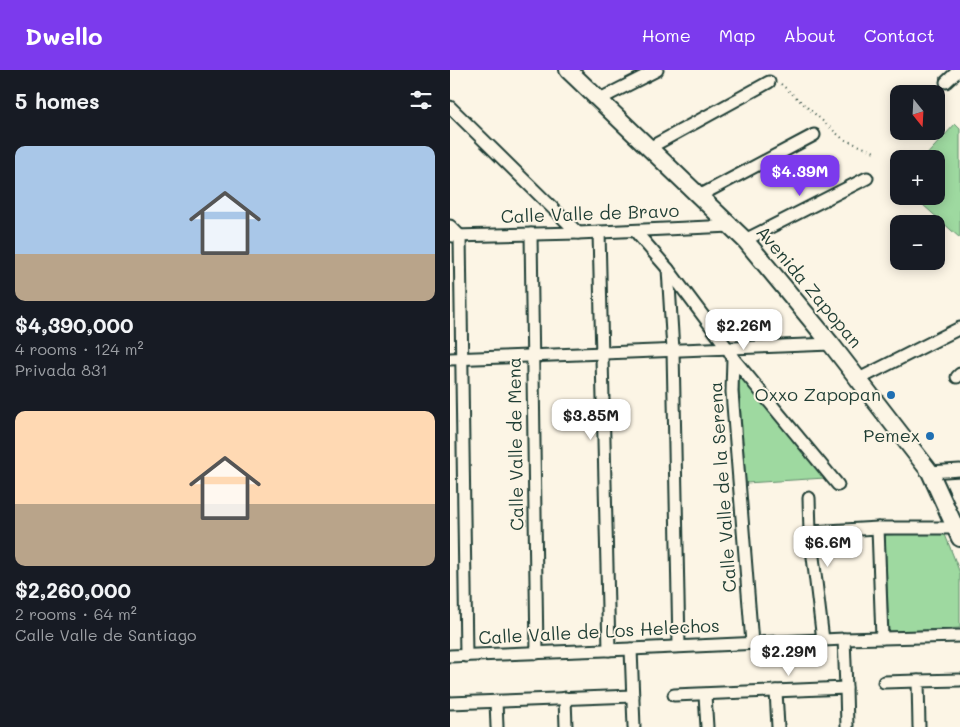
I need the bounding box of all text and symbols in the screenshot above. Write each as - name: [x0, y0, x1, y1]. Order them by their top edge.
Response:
- text: Dwello: [25, 20, 103, 51]
- text: Home: [642, 23, 691, 47]
- text: Map: [719, 23, 755, 47]
- text: About: [783, 23, 836, 47]
- text: Contact: [864, 23, 935, 47]
- north arrow: [890, 85, 945, 140]
- map controls: [890, 85, 945, 270]
- icon: filters: [407, 86, 435, 114]
- text: 5 homes: [15, 87, 100, 114]
- button: +: [890, 150, 945, 205]
- pin: $4.39M: [759, 154, 841, 197]
- text: $4.39M: [771, 160, 829, 181]
- icon: home: [180, 178, 270, 268]
- street label: Calle Valle de Bravo: [500, 198, 680, 228]
- button: −: [890, 215, 945, 270]
- street label: Avenida Zapopan: [752, 220, 868, 353]
- pin: $2.26M: [703, 308, 785, 351]
- text: $4,390,000: [15, 311, 133, 338]
- text: $2.26M: [716, 314, 772, 335]
- text: 4 rooms · 124 m²: [15, 338, 144, 359]
- street label: Calle Valle de Mena: [501, 357, 529, 531]
- text: Privada 831: [15, 359, 108, 380]
- street label: Calle Valle de la Serena: [703, 381, 741, 593]
- place label: Oxxo Zapopan: [755, 382, 881, 406]
- marker: Oxxo Zapopan: [885, 389, 897, 401]
- pin: $3.85M: [550, 398, 632, 441]
- text: $3.85M: [563, 404, 619, 425]
- place label: Pemex: [863, 423, 920, 447]
- marker: Pemex: [924, 430, 936, 442]
- icon: home: [180, 443, 270, 533]
- pin: $6.6M: [793, 526, 863, 568]
- text: $6.6M: [804, 531, 852, 552]
- text: $2,260,000: [15, 576, 131, 603]
- text: 2 rooms · 64 m²: [15, 603, 137, 624]
- street label: Calle Valle de Los Helechos: [478, 613, 720, 649]
- text: Calle Valle de Santiago: [15, 624, 196, 645]
- pin: $2.29M: [748, 634, 830, 677]
- text: $2.29M: [761, 640, 817, 661]

